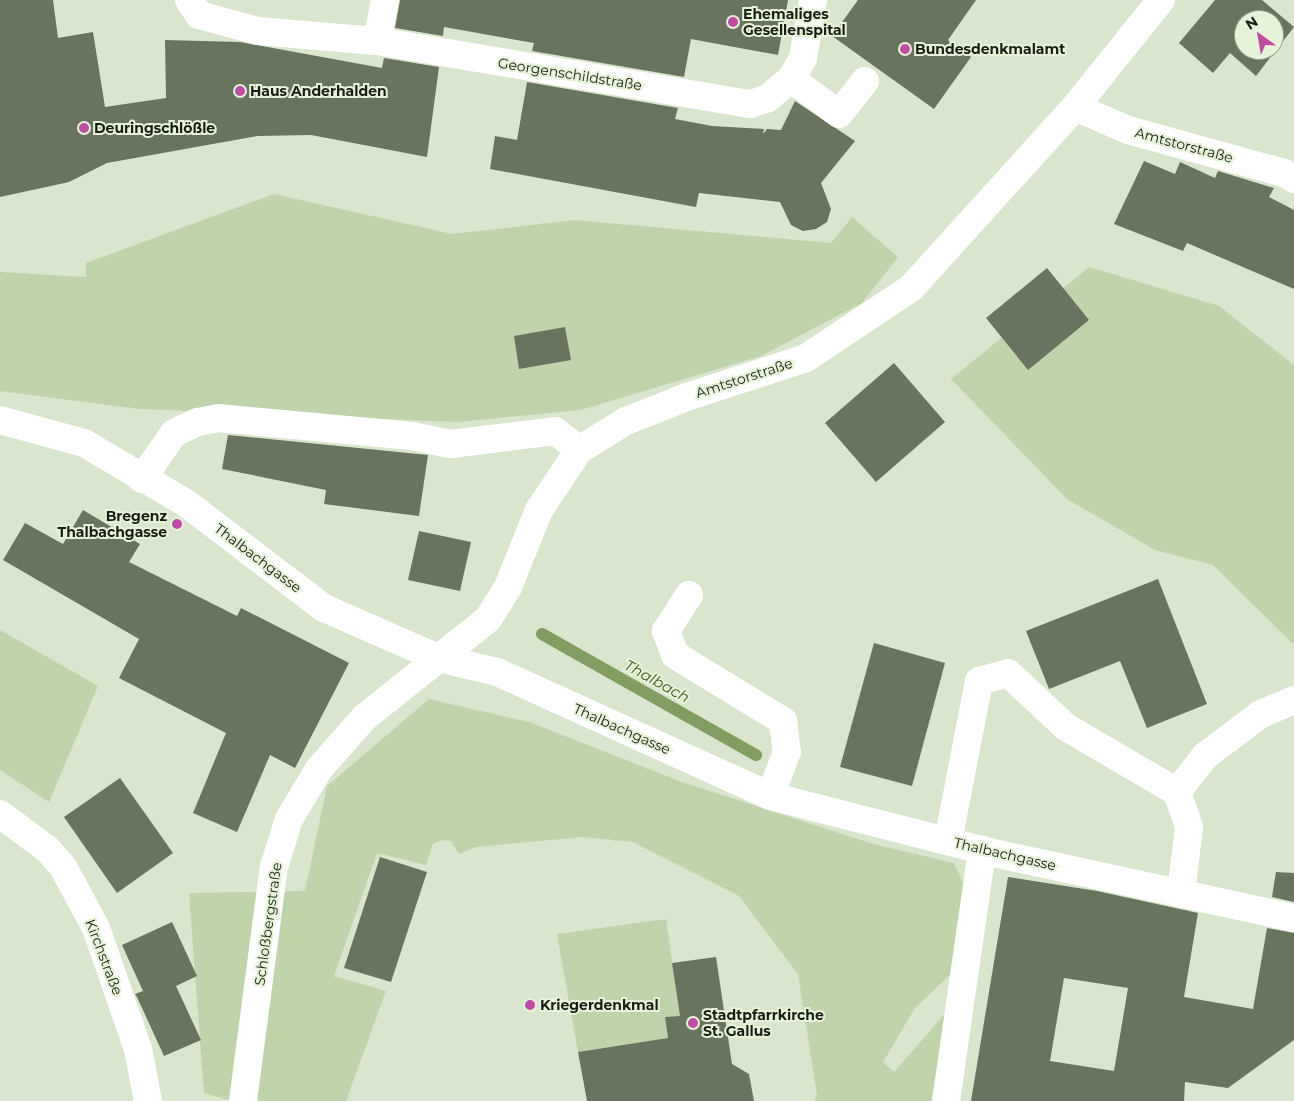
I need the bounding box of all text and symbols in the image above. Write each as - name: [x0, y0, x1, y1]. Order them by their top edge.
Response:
- place label: Ehemaliges Gesellenspital: [743, 6, 846, 38]
- north arrow: [1234, 10, 1284, 60]
- text: N: [1242, 12, 1261, 34]
- marker: Ehemaliges Gesellenspital: [727, 16, 739, 28]
- place label: Bundesdenkmalamt: [915, 41, 1065, 57]
- marker: Bundesdenkmalamt: [899, 43, 911, 55]
- street label: Georgenschildstraße: [497, 54, 643, 94]
- place label: Haus Anderhalden: [250, 83, 387, 99]
- marker: Haus Anderhalden: [234, 85, 246, 97]
- place label: Deuringschlößle: [94, 120, 215, 136]
- marker: Deuringschlößle: [78, 122, 90, 134]
- street label: Amtstorstraße: [1133, 124, 1235, 166]
- street label: Amtstorstraße: [693, 354, 795, 402]
- place label: Bregenz Thalbachgasse: [58, 508, 167, 540]
- marker: Bregenz Thalbachgasse: [171, 518, 183, 530]
- street label: Thalbachgasse: [211, 520, 305, 596]
- water label: Thalbach: [621, 656, 693, 706]
- street label: Thalbachgasse: [571, 700, 673, 758]
- street label: Thalbachgasse: [952, 834, 1058, 874]
- street label: Schloßbergstraße: [251, 861, 285, 987]
- street label: Kirchstraße: [82, 917, 126, 997]
- place label: Kriegerdenkmal: [540, 997, 659, 1013]
- marker: Kriegerdenkmal: [524, 999, 536, 1011]
- place label: Stadtpfarrkirche St. Gallus: [703, 1007, 824, 1040]
- marker: Stadtpfarrkirche St. Gallus: [687, 1017, 699, 1029]

